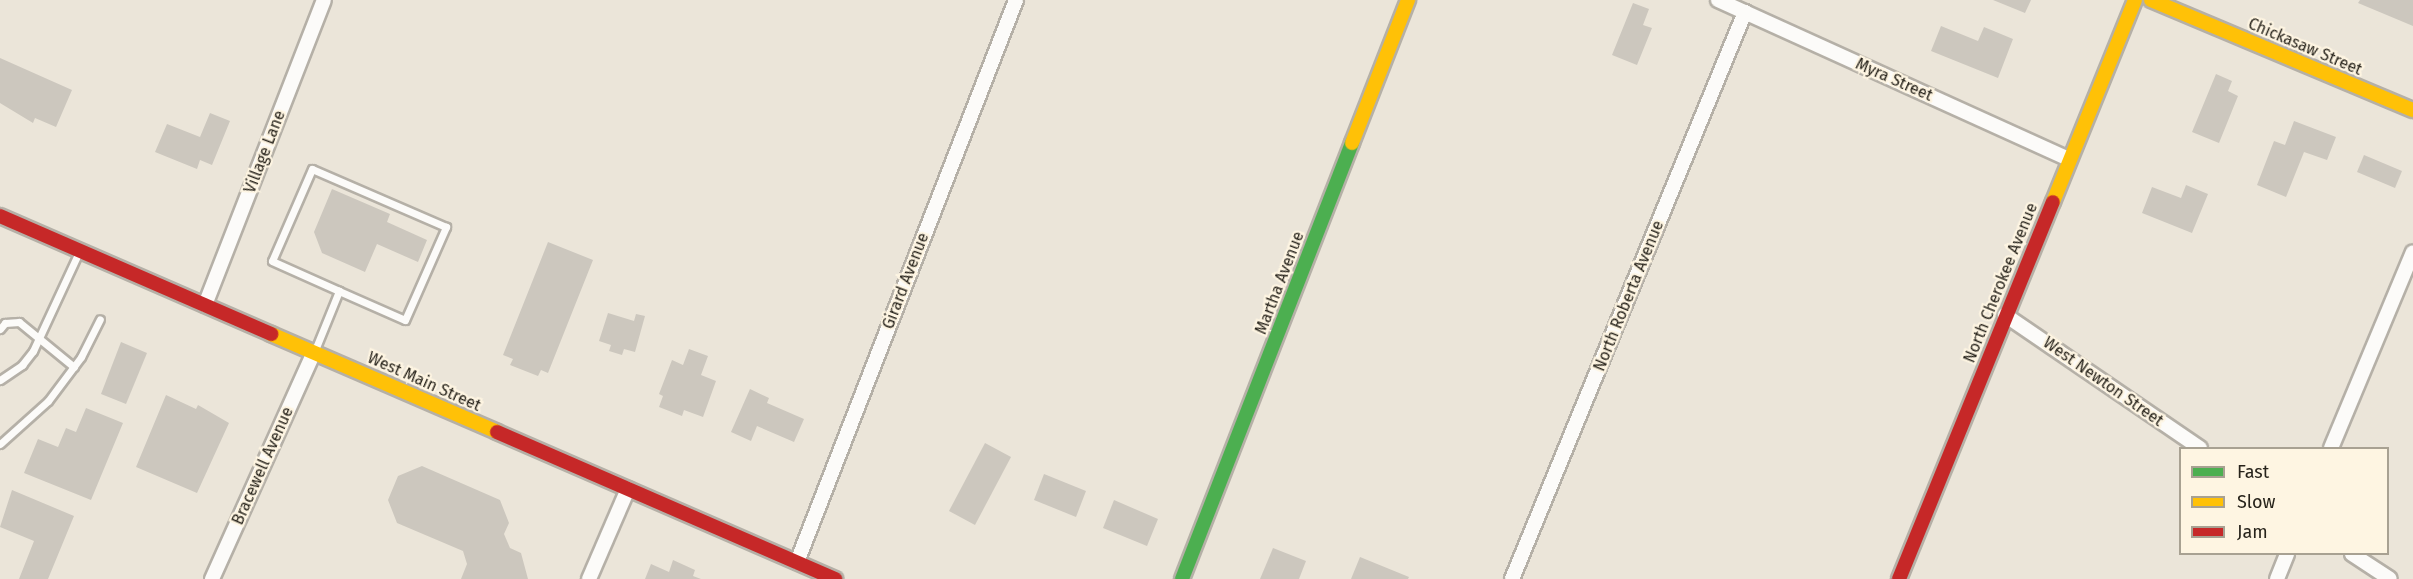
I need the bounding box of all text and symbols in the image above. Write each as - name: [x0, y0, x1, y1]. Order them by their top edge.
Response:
- street label: Chickasaw Street: [2245, 14, 2365, 80]
- street label: Myra Street: [1853, 54, 1935, 106]
- street label: Village Lane: [240, 108, 290, 196]
- street label: North Cherokee Avenue: [1960, 200, 2042, 366]
- street label: North Roberta Avenue: [1590, 218, 1668, 374]
- street label: Martha Avenue: [1252, 229, 1308, 337]
- street label: Girard Avenue: [879, 230, 933, 332]
- street label: West Newton Street: [2039, 333, 2167, 431]
- street label: West Main Street: [364, 348, 484, 416]
- street label: Bracewell Avenue: [228, 404, 298, 528]
- legend: [2179, 447, 2389, 555]
- text: Fast: [2237, 461, 2269, 483]
- text: Slow: [2237, 491, 2275, 513]
- text: Jam: [2237, 521, 2268, 543]

